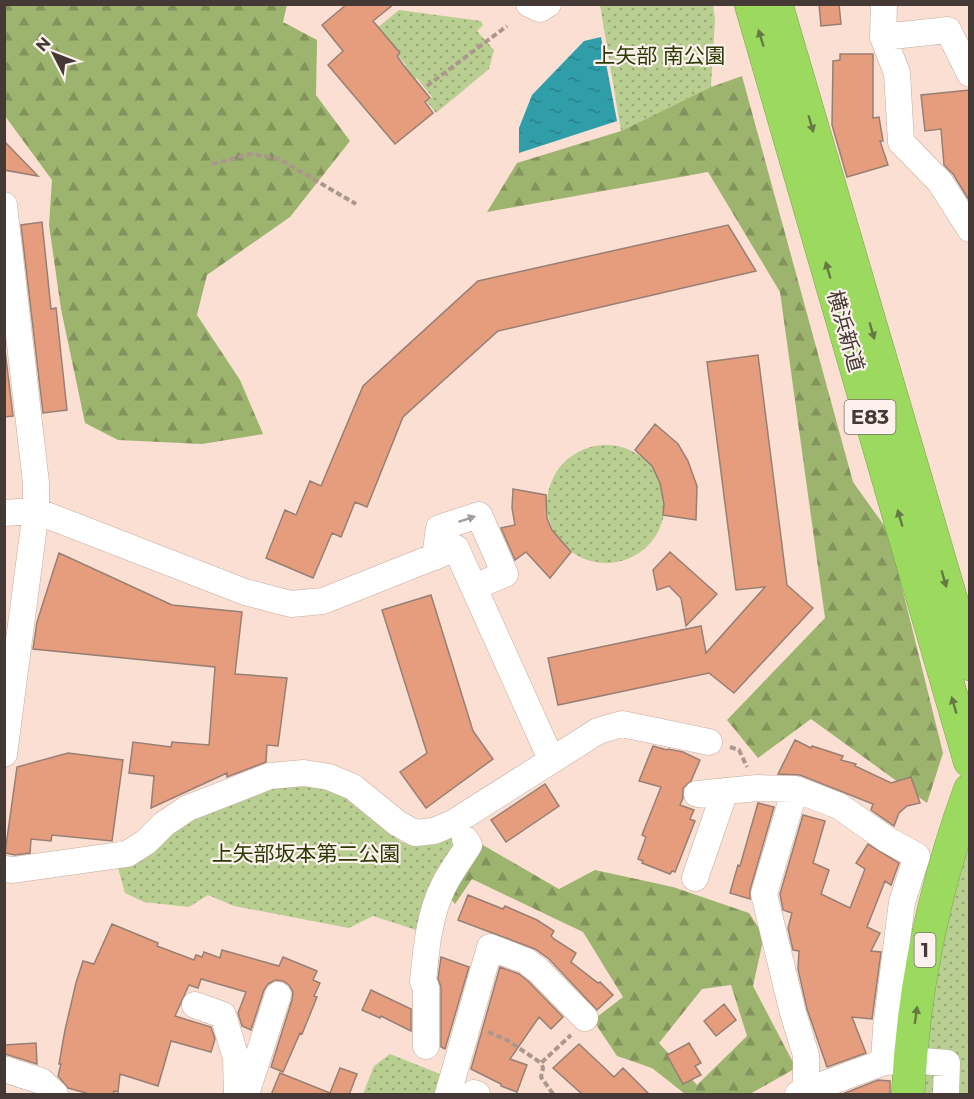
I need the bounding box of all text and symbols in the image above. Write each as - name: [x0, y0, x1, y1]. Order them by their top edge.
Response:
- north arrow: [24, 24, 84, 84]
- one-way arrow: [756, 29, 765, 47]
- text: N: [32, 33, 55, 55]
- park label: 上矢部 南公園: [594, 43, 726, 68]
- one-way arrow: [807, 115, 816, 133]
- one-way arrow: [823, 261, 832, 279]
- street label: 横浜新道: [822, 287, 870, 375]
- one-way arrow: [868, 322, 877, 340]
- road number: E83: [844, 400, 896, 434]
- one-way arrow: [895, 508, 904, 526]
- one-way arrow: [458, 513, 476, 523]
- one-way arrow: [940, 570, 950, 588]
- one-way arrow: [949, 696, 958, 714]
- park label: 上矢部坂本第二公園: [212, 841, 401, 866]
- road number: 1: [914, 933, 936, 967]
- one-way arrow: [911, 1006, 920, 1025]

